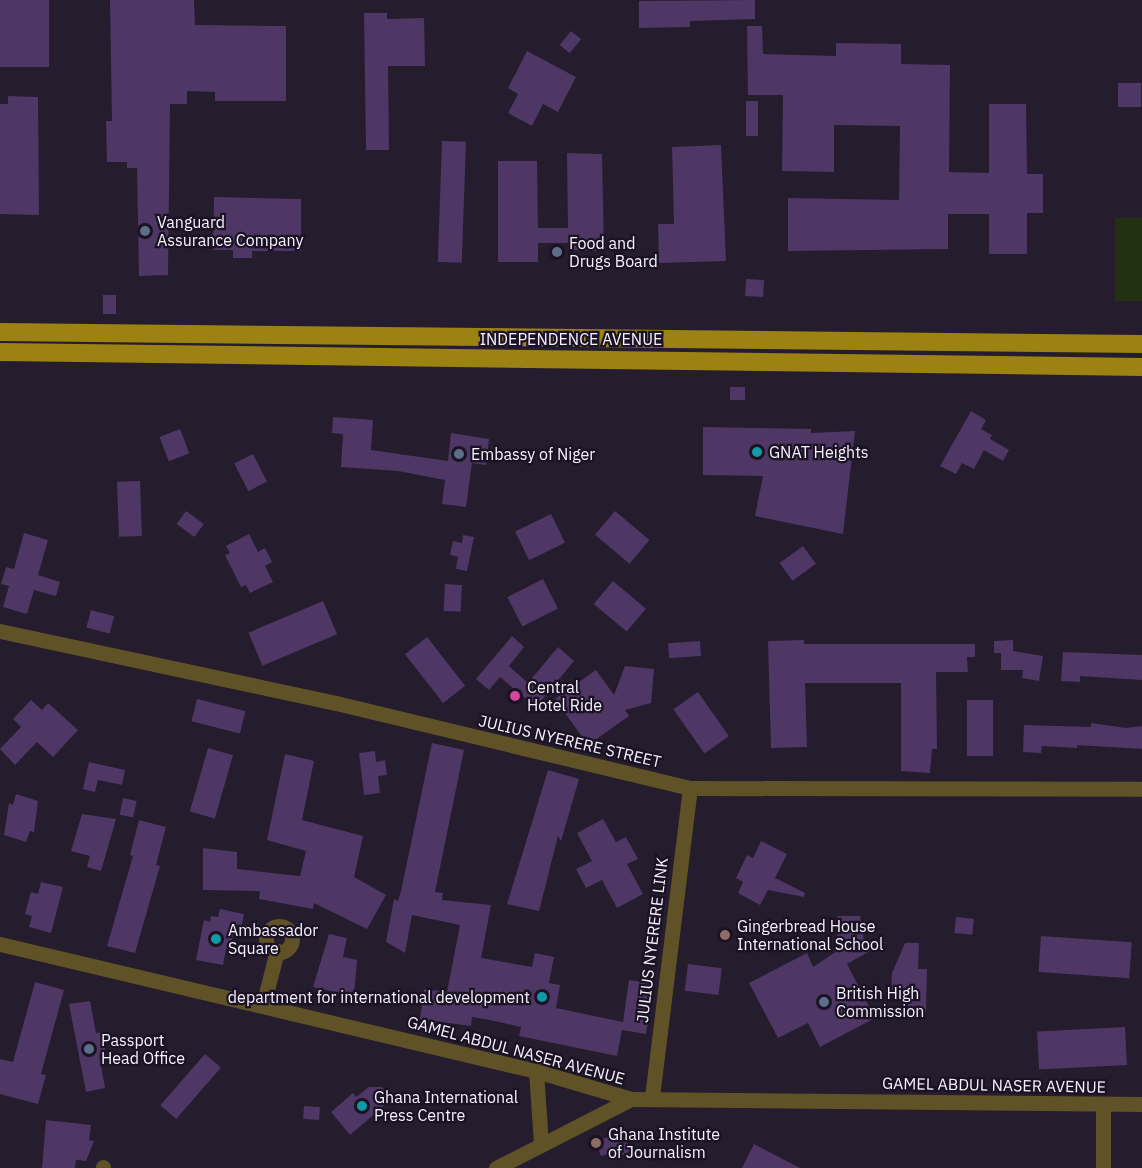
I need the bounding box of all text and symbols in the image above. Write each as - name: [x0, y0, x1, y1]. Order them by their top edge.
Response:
- place label: Vanguard Assurance Company: [157, 212, 303, 250]
- marker: Vanguard Assurance Company: [138, 224, 152, 238]
- place label: Food and Drugs Board: [569, 233, 658, 271]
- marker: Food and Drugs Board: [550, 245, 564, 259]
- street label: INDEPENDENCE AVENUE: [480, 329, 662, 349]
- place label: GNAT Heights: [769, 442, 869, 462]
- place label: Embassy of Niger: [471, 444, 595, 464]
- marker: GNAT Heights: [750, 445, 764, 459]
- marker: Embassy of Niger: [452, 447, 466, 461]
- place label: Central Hotel Ride: [527, 677, 602, 715]
- marker: Central Hotel Ride: [508, 689, 522, 703]
- street label: JULIUS NYERERE STREET: [477, 711, 663, 771]
- street label: JULIUS NYERERE LINK: [632, 856, 672, 1024]
- place label: Gingerbread House International School: [737, 916, 883, 954]
- place label: Ambassador Square: [228, 920, 318, 958]
- marker: Gingerbread House International School: [718, 928, 732, 942]
- marker: Ambassador Square: [209, 932, 223, 946]
- place label: British High Commission: [836, 983, 924, 1021]
- place label: department for international development: [228, 987, 530, 1007]
- marker: department for international development: [535, 990, 549, 1004]
- marker: British High Commission: [817, 995, 831, 1009]
- street label: GAMEL ABDUL NASER AVENUE: [405, 1012, 627, 1088]
- place label: Passport Head Office: [101, 1030, 185, 1068]
- marker: Passport Head Office: [82, 1042, 96, 1056]
- street label: GAMEL ABDUL NASER AVENUE: [882, 1073, 1106, 1097]
- place label: Ghana International Press Centre: [374, 1087, 518, 1125]
- marker: Ghana International Press Centre: [355, 1099, 369, 1113]
- place label: Ghana Institute of Journalism: [608, 1124, 720, 1162]
- marker: Ghana Institute of Journalism: [589, 1136, 603, 1150]

